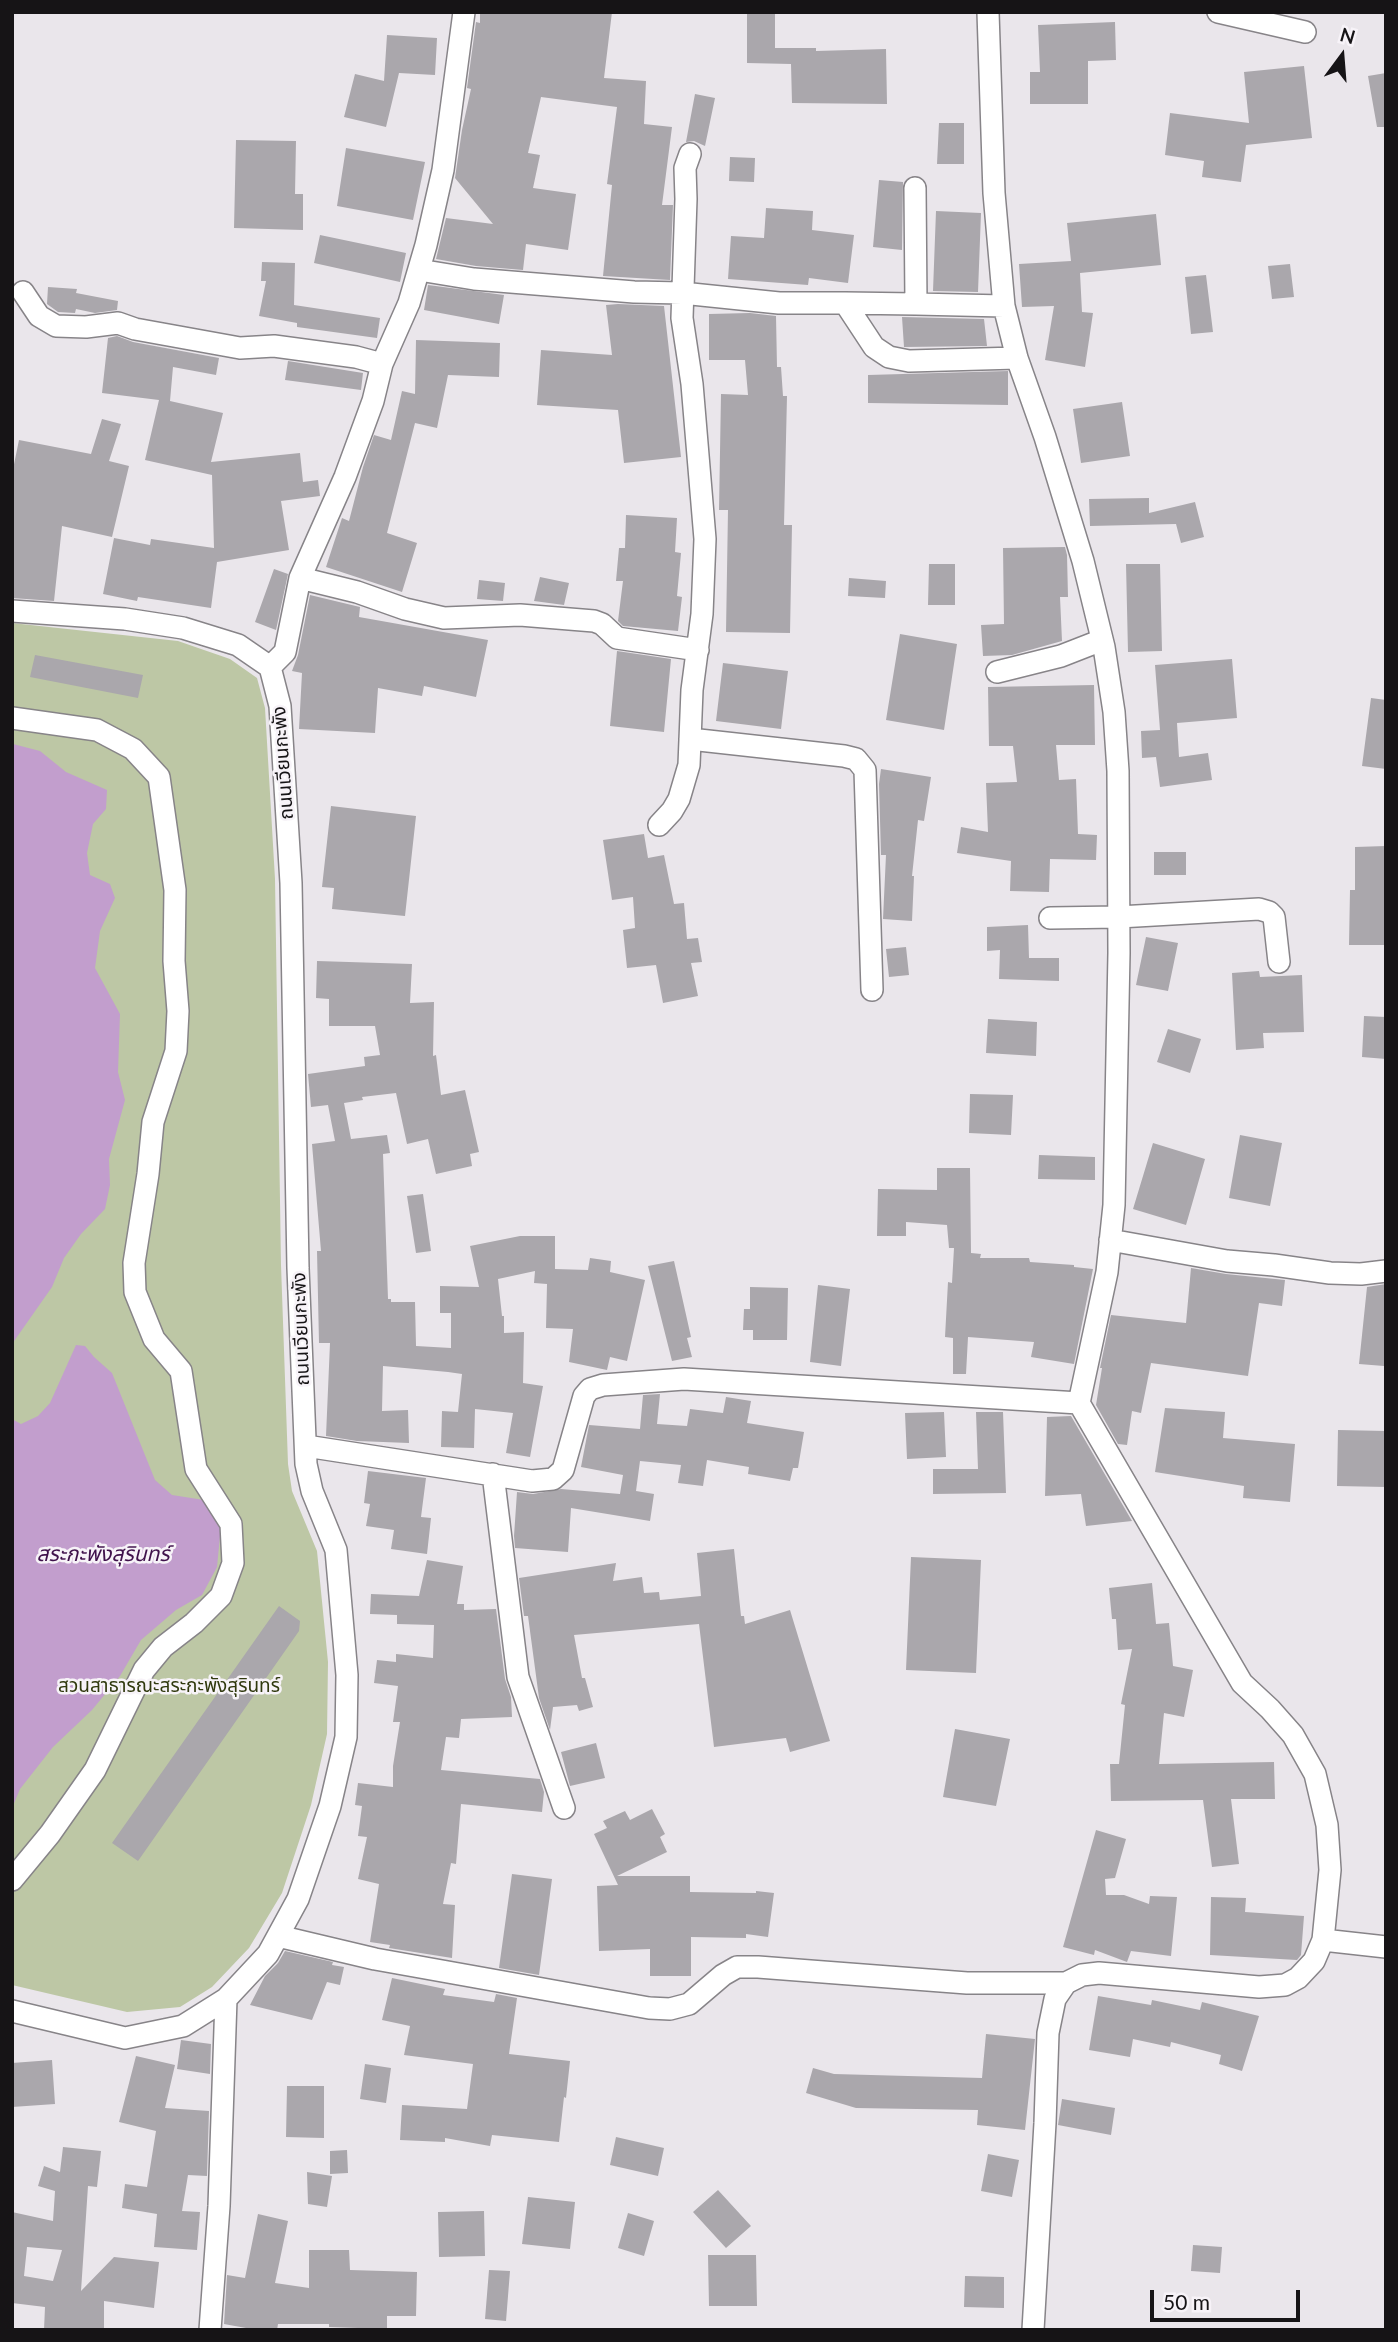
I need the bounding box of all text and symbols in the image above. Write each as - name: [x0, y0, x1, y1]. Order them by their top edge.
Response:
- north arrow: [1307, 21, 1377, 91]
- text: N: [1338, 22, 1358, 48]
- street label: ถนนเวียนกะพัง: [268, 706, 298, 820]
- street label: ถนนเวียนกะพัง: [288, 1272, 314, 1386]
- water label: สระกะพังสุรินทร์: [36, 1541, 170, 1567]
- park label: สวนสาธารณะสระกะพังสุรินทร์: [58, 1675, 280, 1697]
- scale bar: [1153, 2276, 1304, 2320]
- text: 50 m: [1163, 2289, 1210, 2314]

